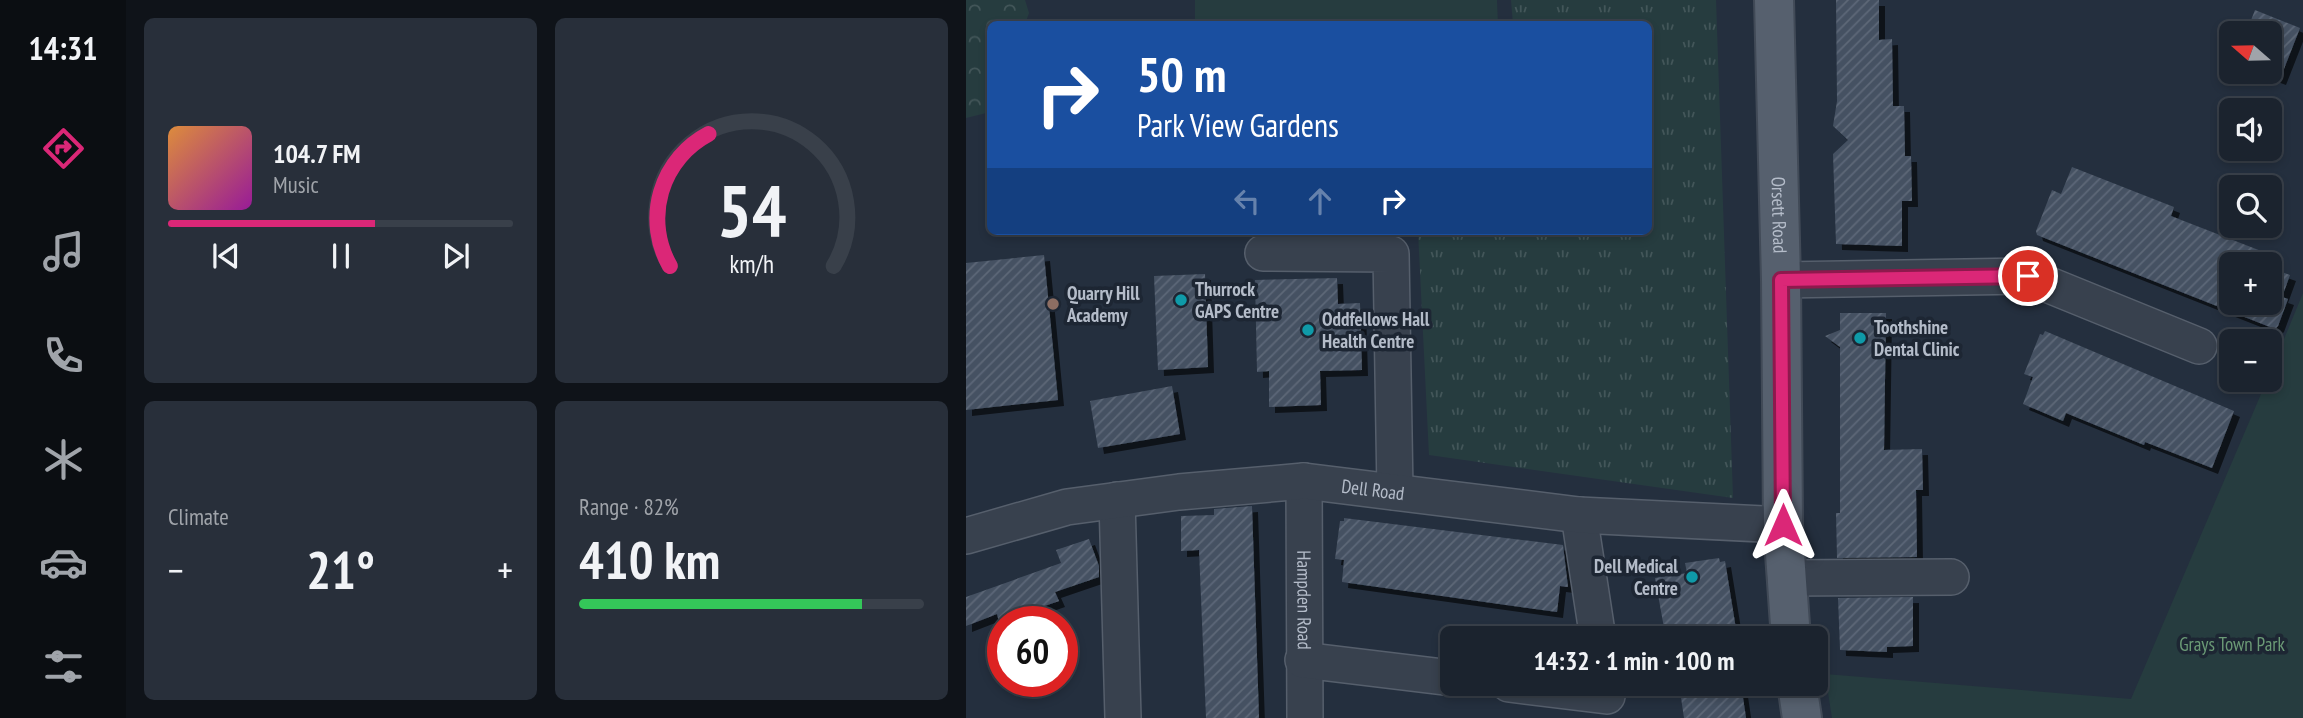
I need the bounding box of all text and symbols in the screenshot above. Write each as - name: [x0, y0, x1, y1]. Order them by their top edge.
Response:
- north arrow: [2219, 21, 2282, 84]
- map controls: [2219, 21, 2282, 392]
- text: 14:31: [28, 27, 98, 69]
- text: 50 m: [1137, 42, 1226, 106]
- icon: right: [1022, 49, 1113, 140]
- button: sound: [2219, 98, 2282, 161]
- text: Park View Gardens: [1137, 104, 1339, 146]
- icon: directions: [39, 124, 88, 173]
- text: 104.7 FM: [273, 137, 361, 170]
- text: 54: [717, 163, 786, 257]
- text: Music: [273, 170, 319, 199]
- button: search: [2219, 175, 2282, 238]
- street label: Orsett Road: [1766, 176, 1792, 254]
- icon: left: [1228, 182, 1266, 220]
- icon: ahead: [1301, 182, 1339, 220]
- icon: right: [1374, 182, 1412, 220]
- icon: music: [39, 227, 88, 276]
- icon: previous: [207, 237, 245, 275]
- icon: pause: [322, 237, 360, 275]
- icon: next: [437, 237, 475, 275]
- pin: [1998, 246, 2058, 306]
- text: km/h: [729, 248, 774, 280]
- button: +: [2219, 252, 2282, 315]
- icon: arrive: [2009, 257, 2047, 295]
- place label: Thurrock GAPS Centre: [1195, 277, 1279, 323]
- place label: Quarry Hill Academy: [1066, 281, 1140, 327]
- marker: Thurrock GAPS Centre: [1173, 292, 1189, 308]
- marker: Quarry Hill Academy: [1045, 296, 1061, 312]
- place label: Oddfellows Hall Health Centre: [1322, 307, 1430, 353]
- place label: Toothshine Dental Clinic: [1874, 315, 1960, 361]
- marker: Oddfellows Hall Health Centre: [1300, 322, 1316, 338]
- button: −: [2219, 329, 2282, 392]
- marker: Toothshine Dental Clinic: [1852, 330, 1868, 346]
- icon: phone: [39, 331, 88, 380]
- icon: climate: [39, 435, 88, 484]
- street label: Dell Road: [1340, 474, 1406, 505]
- position arrow: [1746, 488, 1820, 562]
- text: Range · 82%: [579, 492, 679, 521]
- text: Climate: [168, 502, 229, 531]
- text: 410 km: [579, 526, 720, 593]
- text: 21°: [306, 536, 375, 603]
- icon: car: [39, 538, 88, 587]
- text: −: [168, 545, 184, 594]
- text: +: [497, 545, 513, 594]
- street label: Hampden Road: [1292, 550, 1317, 650]
- place label: Dell Medical Centre: [1594, 554, 1678, 600]
- marker: Dell Medical Centre: [1684, 569, 1700, 585]
- speed limit sign: 60: [987, 606, 1078, 697]
- park label: Grays Town Park: [2179, 632, 2285, 656]
- icon: filters: [39, 642, 88, 691]
- text: 14:32 · 1 min · 100 m: [1534, 644, 1734, 677]

